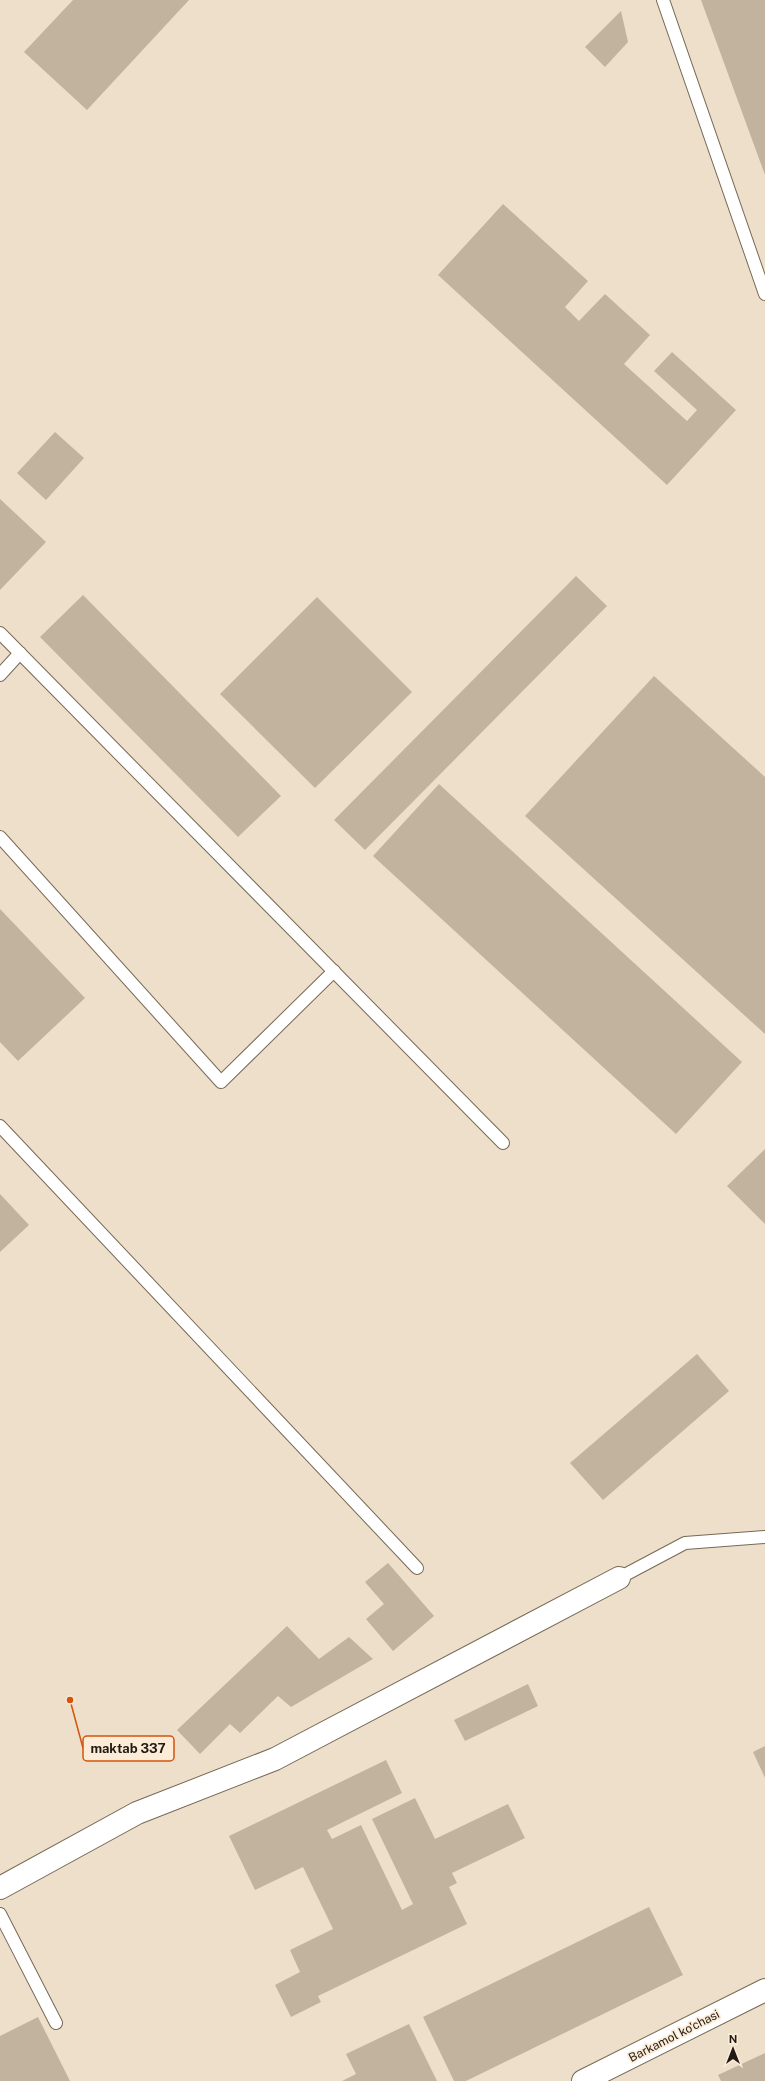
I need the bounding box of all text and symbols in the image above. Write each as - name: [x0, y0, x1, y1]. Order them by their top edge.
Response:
- callout: maktab 337: [83, 1736, 174, 1761]
- text: maktab 337: [90, 1741, 166, 1756]
- street label: Barkamol ko'chasi: [626, 2007, 722, 2065]
- north arrow: [713, 2029, 753, 2069]
- text: N: [729, 2033, 737, 2045]

